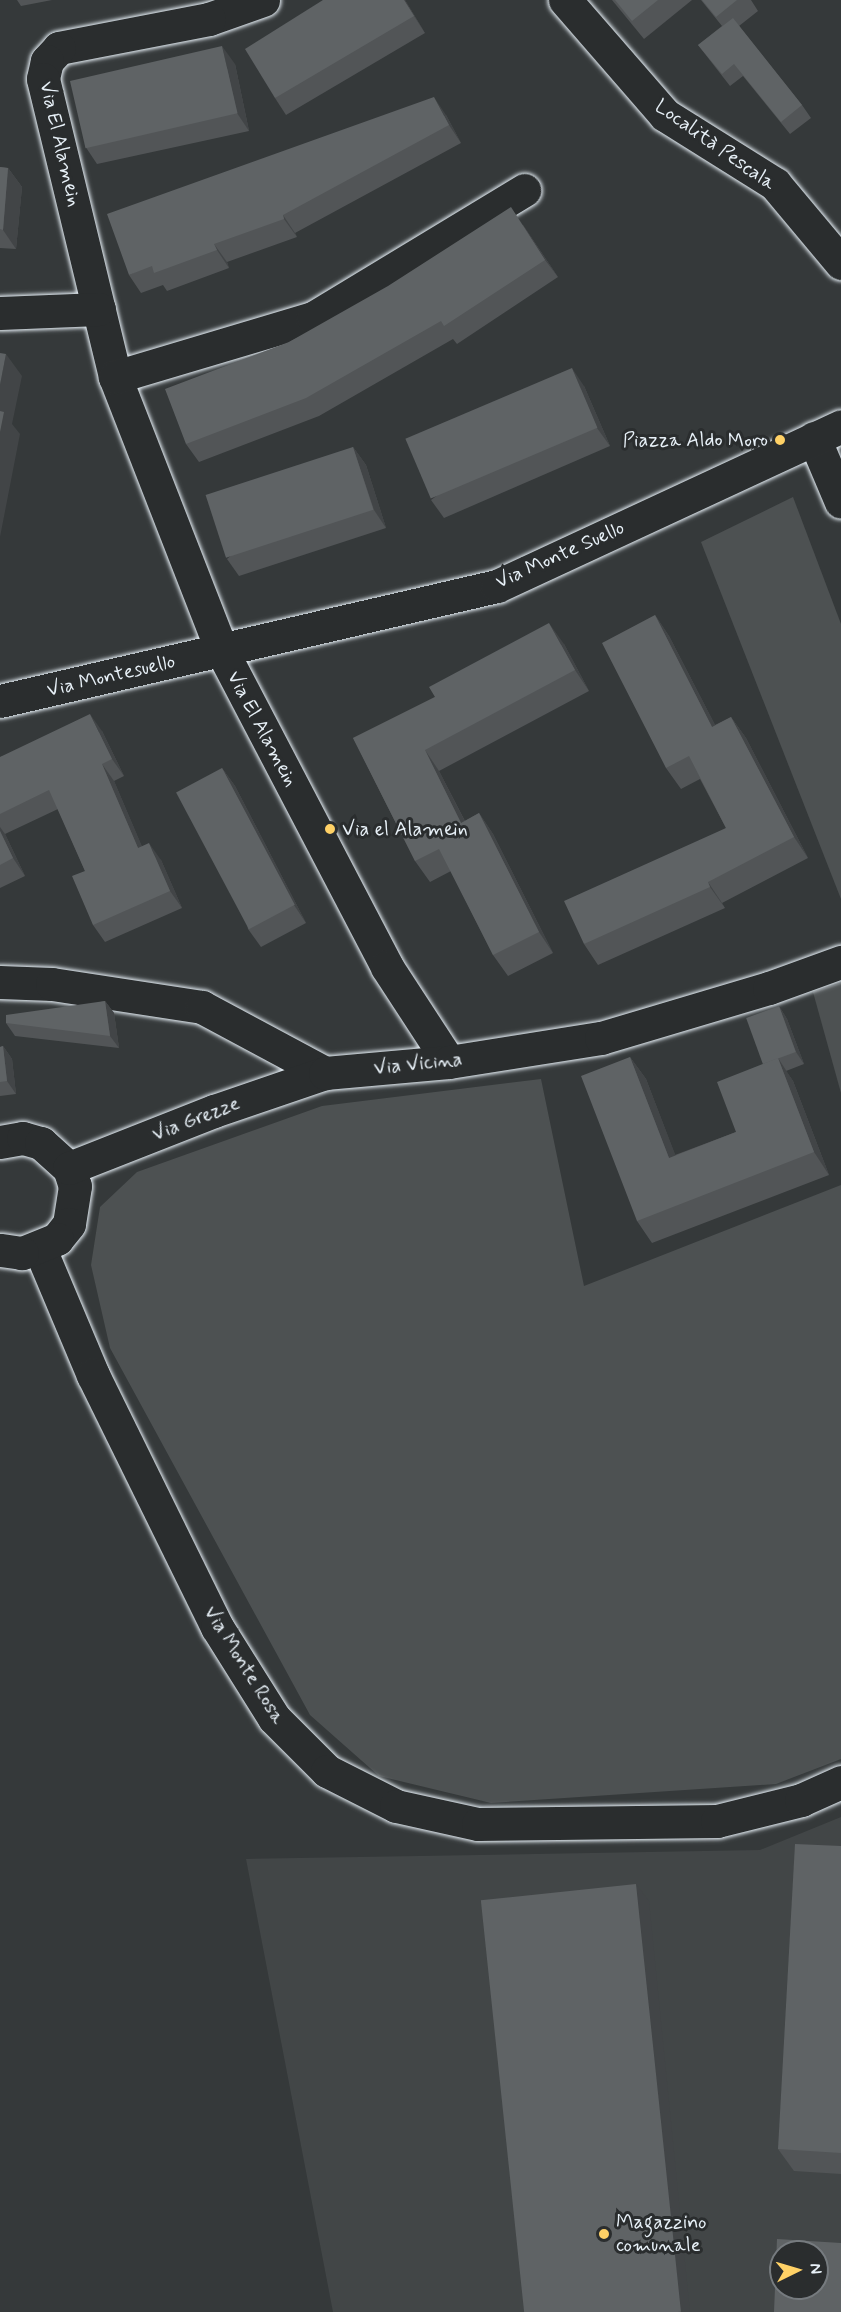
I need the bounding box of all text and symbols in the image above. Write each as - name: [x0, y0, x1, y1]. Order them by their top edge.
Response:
- street label: Via El Alamein: [34, 80, 86, 208]
- street label: Località Pescala: [650, 95, 780, 195]
- place label: Piazza Aldo Moro: [621, 428, 768, 452]
- marker: Piazza Aldo Moro: [773, 433, 787, 447]
- street label: Via Monte Suello: [491, 516, 629, 594]
- street label: Via Montesuello: [43, 649, 179, 703]
- street label: Via El Alamein: [222, 668, 302, 790]
- place label: Via el Alamein: [342, 817, 466, 841]
- marker: Via el Alamein: [323, 822, 337, 836]
- street label: Via Vicina: [371, 1047, 465, 1081]
- street label: Via Grezze: [149, 1091, 243, 1147]
- street label: Via Monte Rosa: [199, 1602, 289, 1728]
- place label: Magazzino comunale: [616, 2210, 707, 2257]
- marker: Magazzino comunale: [597, 2227, 611, 2241]
- north arrow: [769, 2240, 829, 2300]
- text: N: [805, 2262, 826, 2275]

